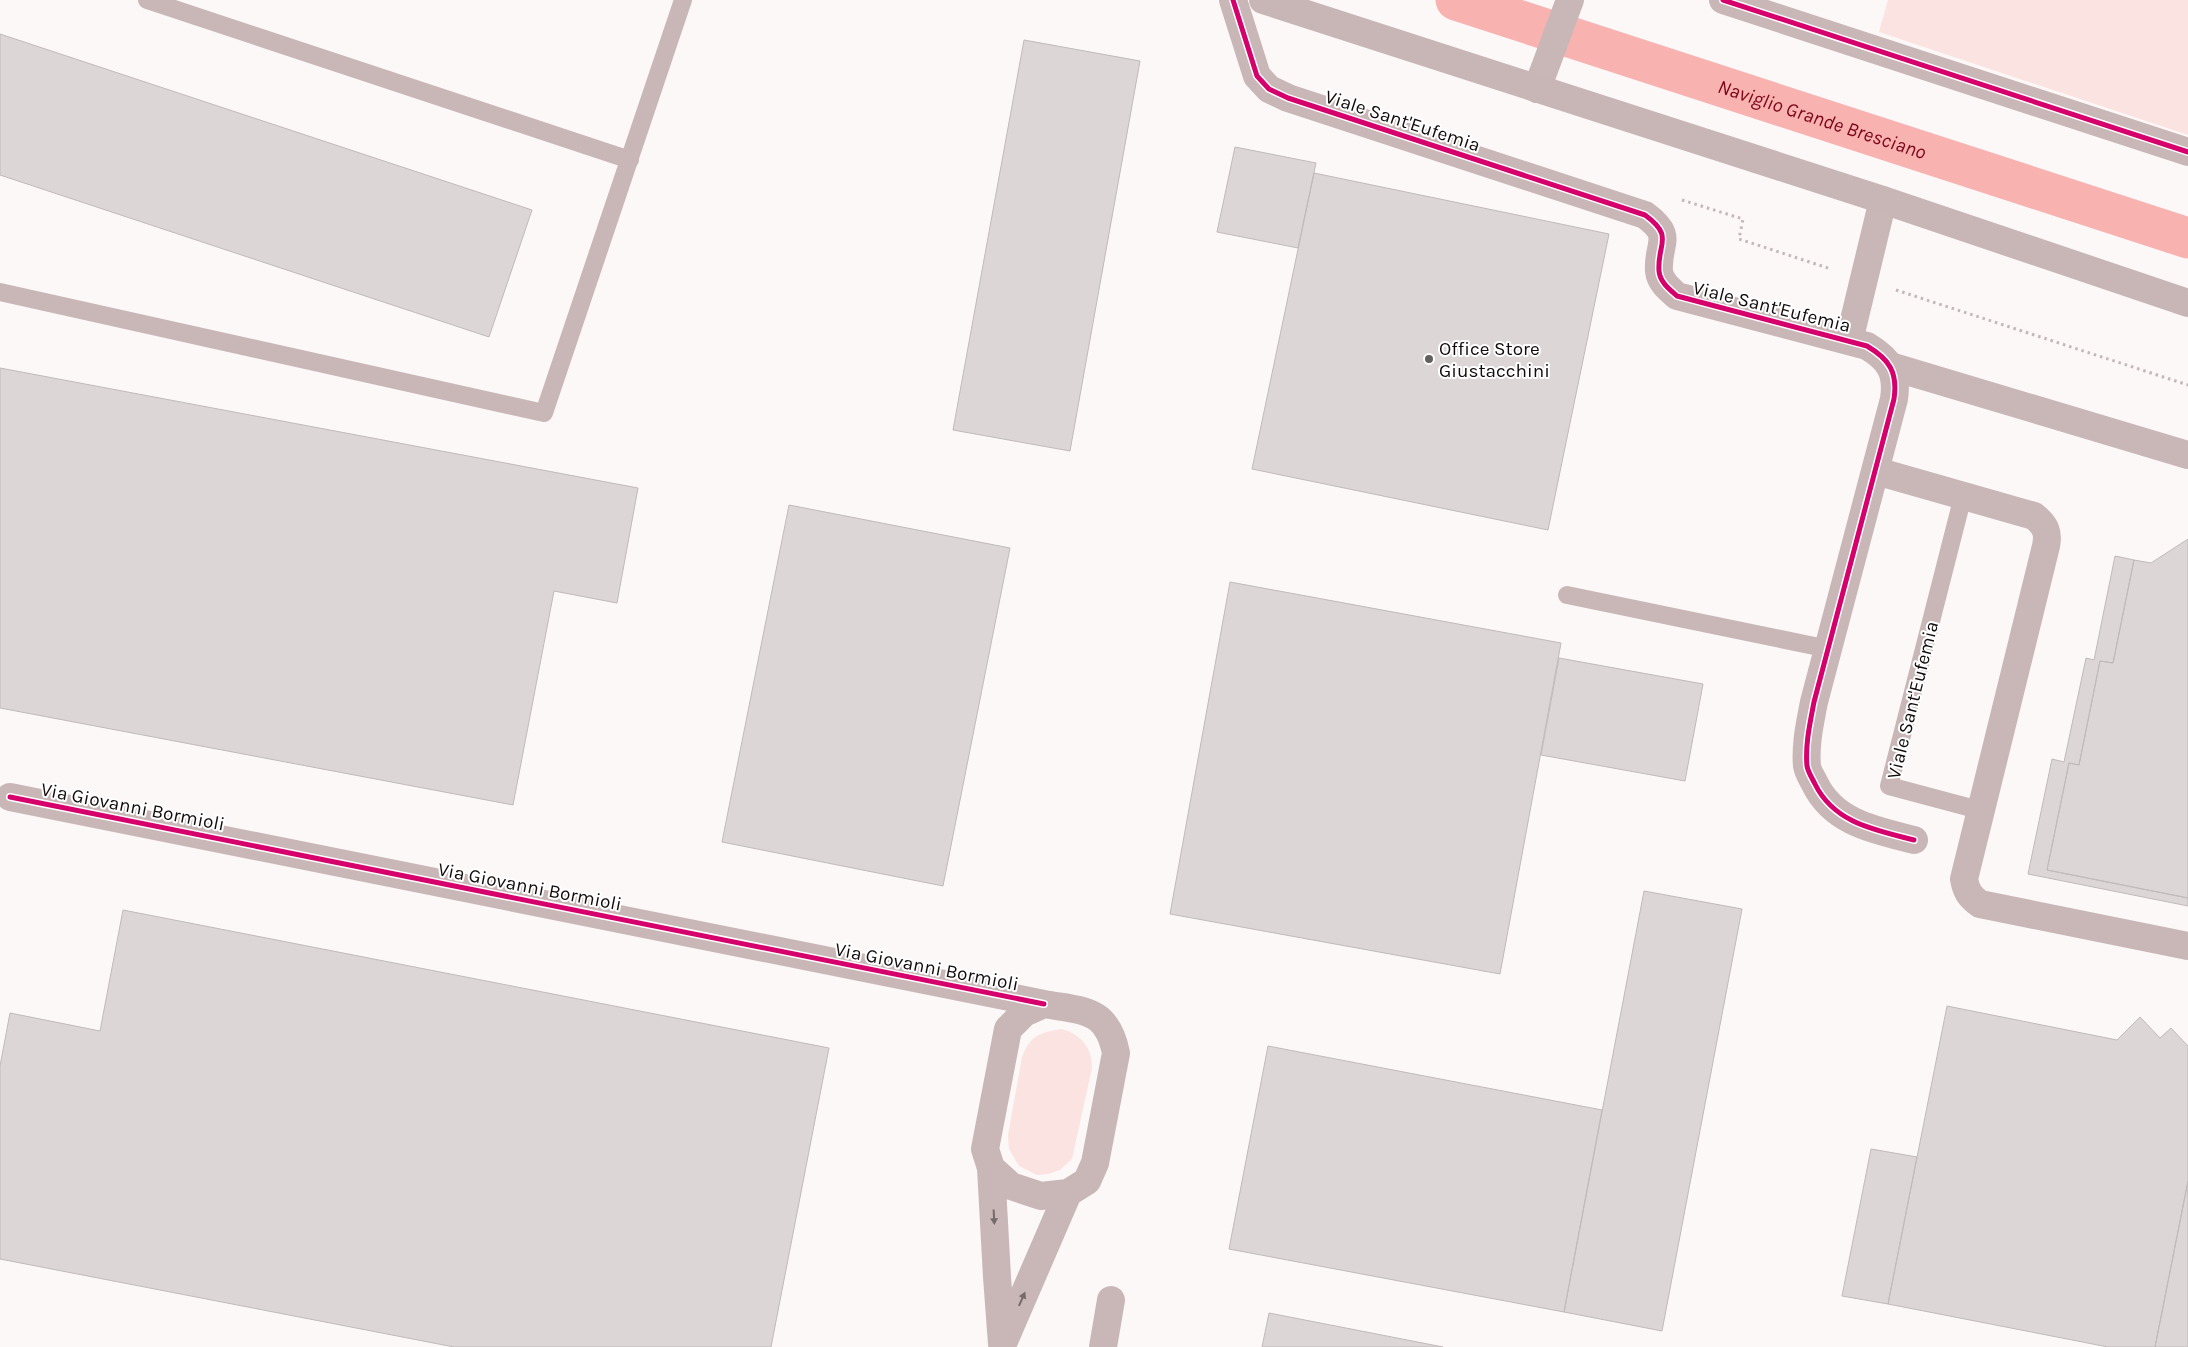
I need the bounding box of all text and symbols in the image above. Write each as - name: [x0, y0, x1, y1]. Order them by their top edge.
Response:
- water label: Naviglio Grande Bresciano: [1715, 75, 1929, 164]
- street label: Viale Sant'Eufemia: [1322, 85, 1483, 156]
- street label: Viale Sant'Eufemia: [1691, 277, 1853, 337]
- place label: Office Store Giustacchini: [1439, 338, 1550, 382]
- marker: Office Store Giustacchini: [1423, 353, 1435, 365]
- street label: Viale Sant'Eufemia: [1883, 619, 1943, 781]
- street label: Via Giovanni Bormioli: [39, 778, 226, 836]
- street label: Via Giovanni Bormioli: [436, 858, 623, 916]
- street label: Via Giovanni Bormioli: [833, 938, 1020, 996]
- one-way arrow: [990, 1209, 998, 1225]
- one-way arrow: [1018, 1292, 1026, 1306]

